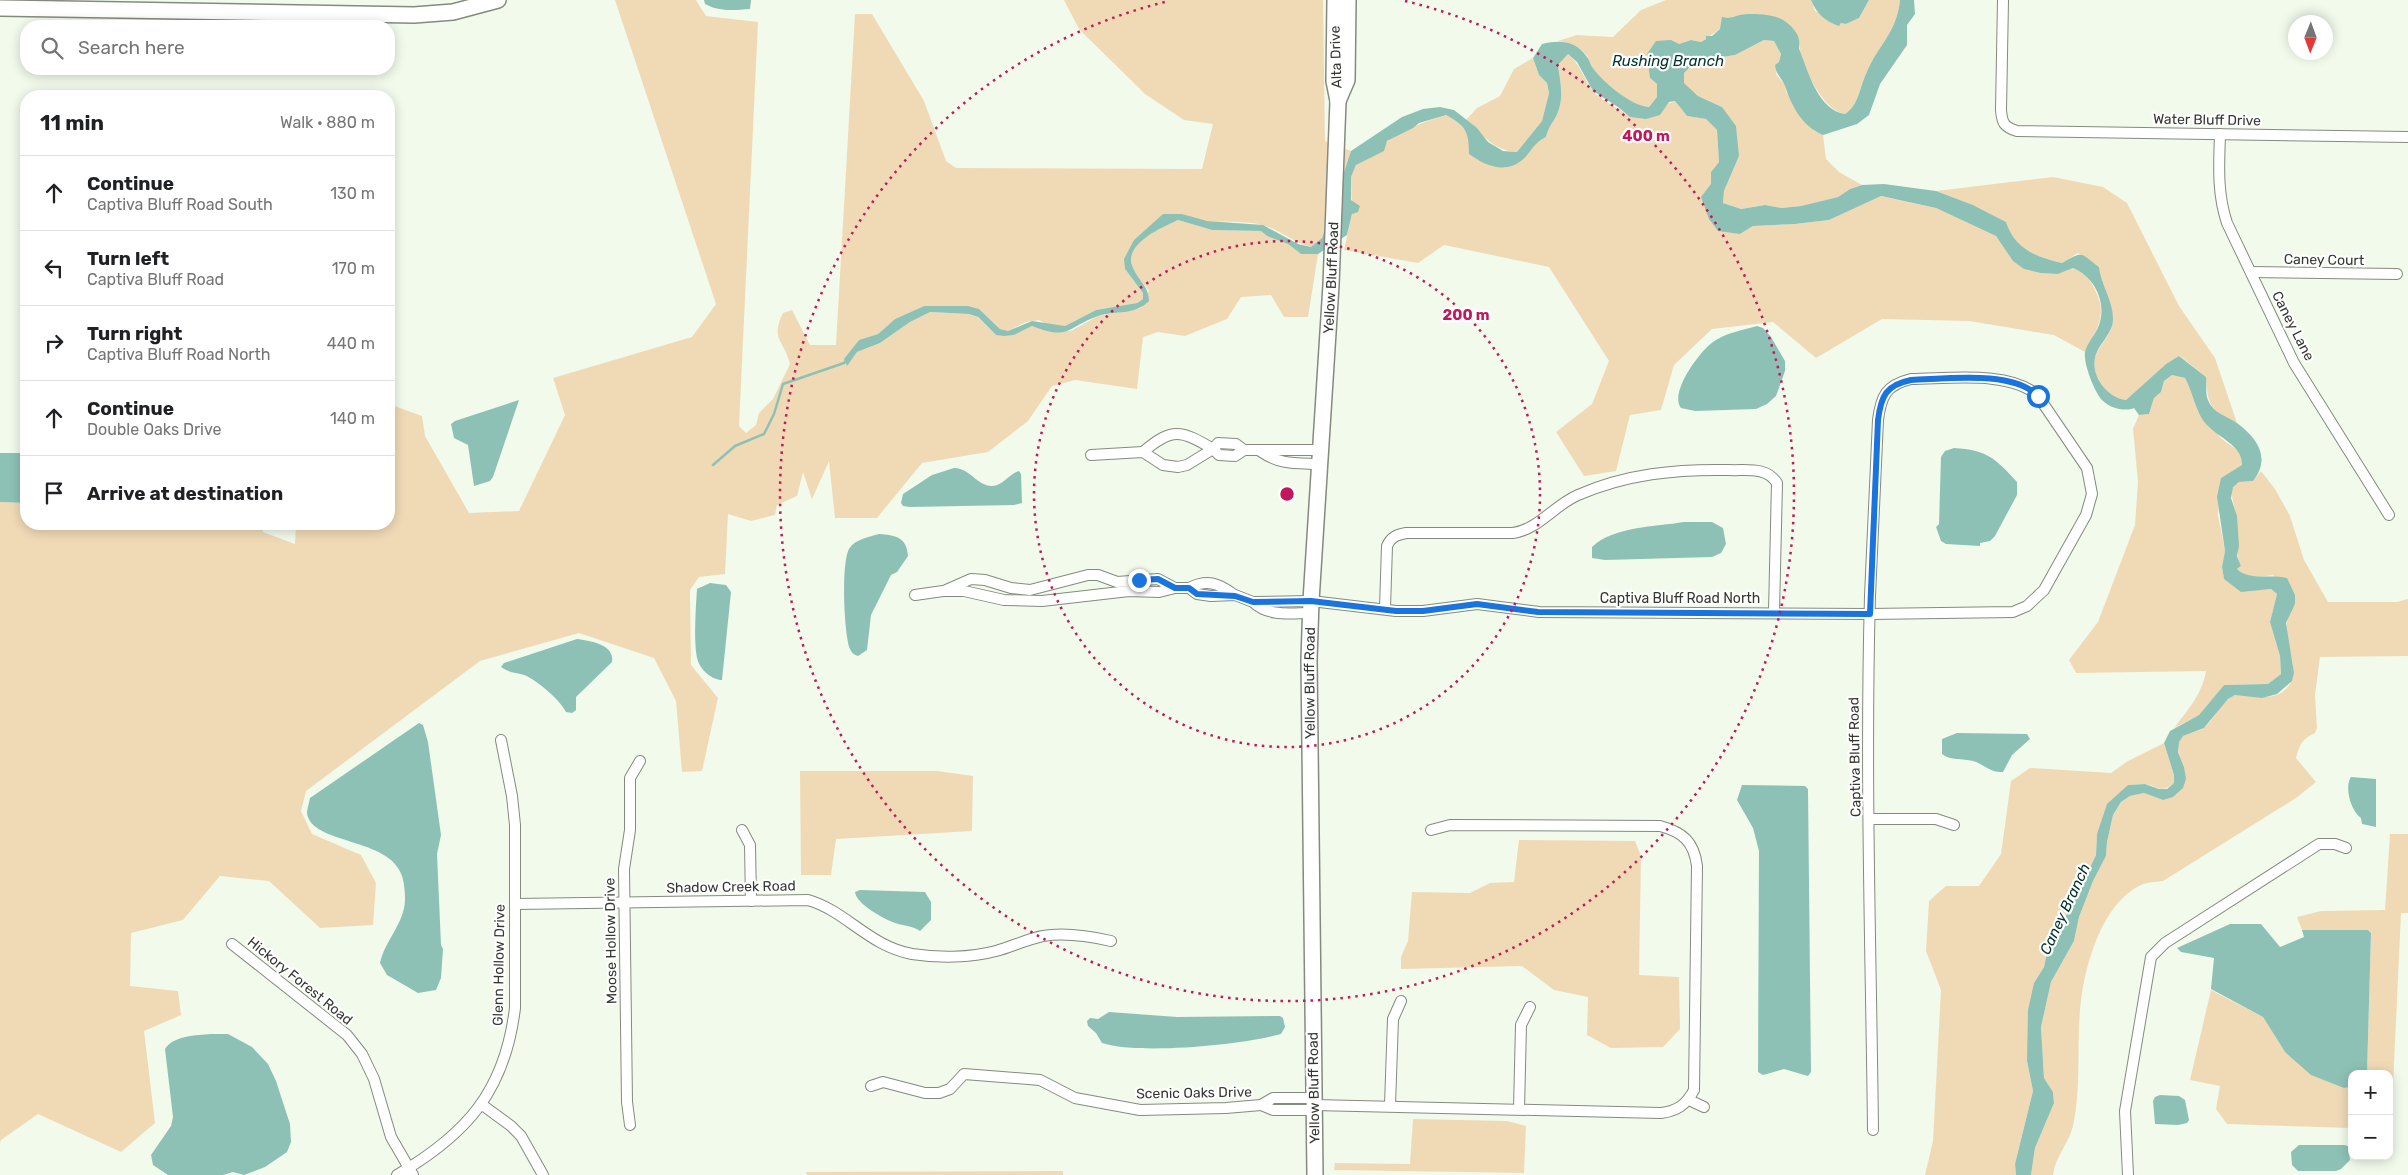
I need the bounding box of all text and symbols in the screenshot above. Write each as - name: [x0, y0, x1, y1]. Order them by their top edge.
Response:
- north arrow: [2288, 15, 2333, 60]
- search box: [20, 20, 395, 75]
- street label: Alta Drive: [1326, 25, 1346, 89]
- icon: search: [38, 34, 66, 62]
- text: Search here: [78, 36, 185, 59]
- water label: Rushing Branch: [1612, 52, 1724, 70]
- text: 11 min: [40, 110, 104, 135]
- street label: Water Bluff Drive: [2153, 111, 2261, 129]
- text: Walk · 880 m: [280, 113, 375, 132]
- text: 400 m: [1622, 127, 1670, 145]
- text: Continue: [87, 172, 174, 195]
- icon: ahead: [40, 179, 68, 207]
- text: 130 m: [330, 184, 375, 203]
- text: Captiva Bluff Road South: [87, 195, 273, 214]
- street label: Yellow Bluff Road: [1319, 221, 1342, 334]
- text: Turn left: [87, 247, 169, 270]
- street label: Caney Court: [2284, 251, 2365, 269]
- icon: left: [40, 254, 68, 282]
- text: 170 m: [332, 259, 375, 278]
- text: Captiva Bluff Road: [87, 270, 224, 289]
- street label: Caney Lane: [2268, 288, 2318, 364]
- text: 200 m: [1442, 306, 1490, 324]
- text: Turn right: [87, 322, 182, 345]
- icon: right: [40, 329, 68, 357]
- text: 440 m: [327, 334, 375, 353]
- text: Captiva Bluff Road North: [87, 345, 270, 364]
- route start: [2027, 385, 2050, 408]
- text: Continue: [87, 397, 174, 420]
- icon: ahead: [40, 404, 68, 432]
- text: 140 m: [330, 409, 375, 428]
- text: Double Oaks Drive: [87, 420, 221, 439]
- icon: arrive: [40, 479, 68, 507]
- text: Arrive at destination: [87, 482, 283, 505]
- centre of rings: [1278, 485, 1296, 503]
- route end: [1128, 569, 1151, 592]
- street label: Captiva Bluff Road North: [1600, 590, 1760, 607]
- street label: Yellow Bluff Road: [1300, 627, 1319, 739]
- street label: Captiva Bluff Road: [1845, 697, 1865, 817]
- water label: Caney Branch: [2036, 860, 2094, 958]
- street label: Shadow Creek Road: [666, 877, 796, 897]
- street label: Moose Hollow Drive: [601, 878, 621, 1004]
- street label: Glenn Hollow Drive: [489, 904, 509, 1026]
- street label: Hickory Forest Road: [244, 933, 356, 1029]
- street label: Yellow Bluff Road: [1305, 1032, 1323, 1144]
- map controls: [2348, 1070, 2393, 1160]
- button: +: [2348, 1070, 2393, 1115]
- street label: Scenic Oaks Drive: [1136, 1083, 1252, 1103]
- button: −: [2348, 1115, 2393, 1160]

